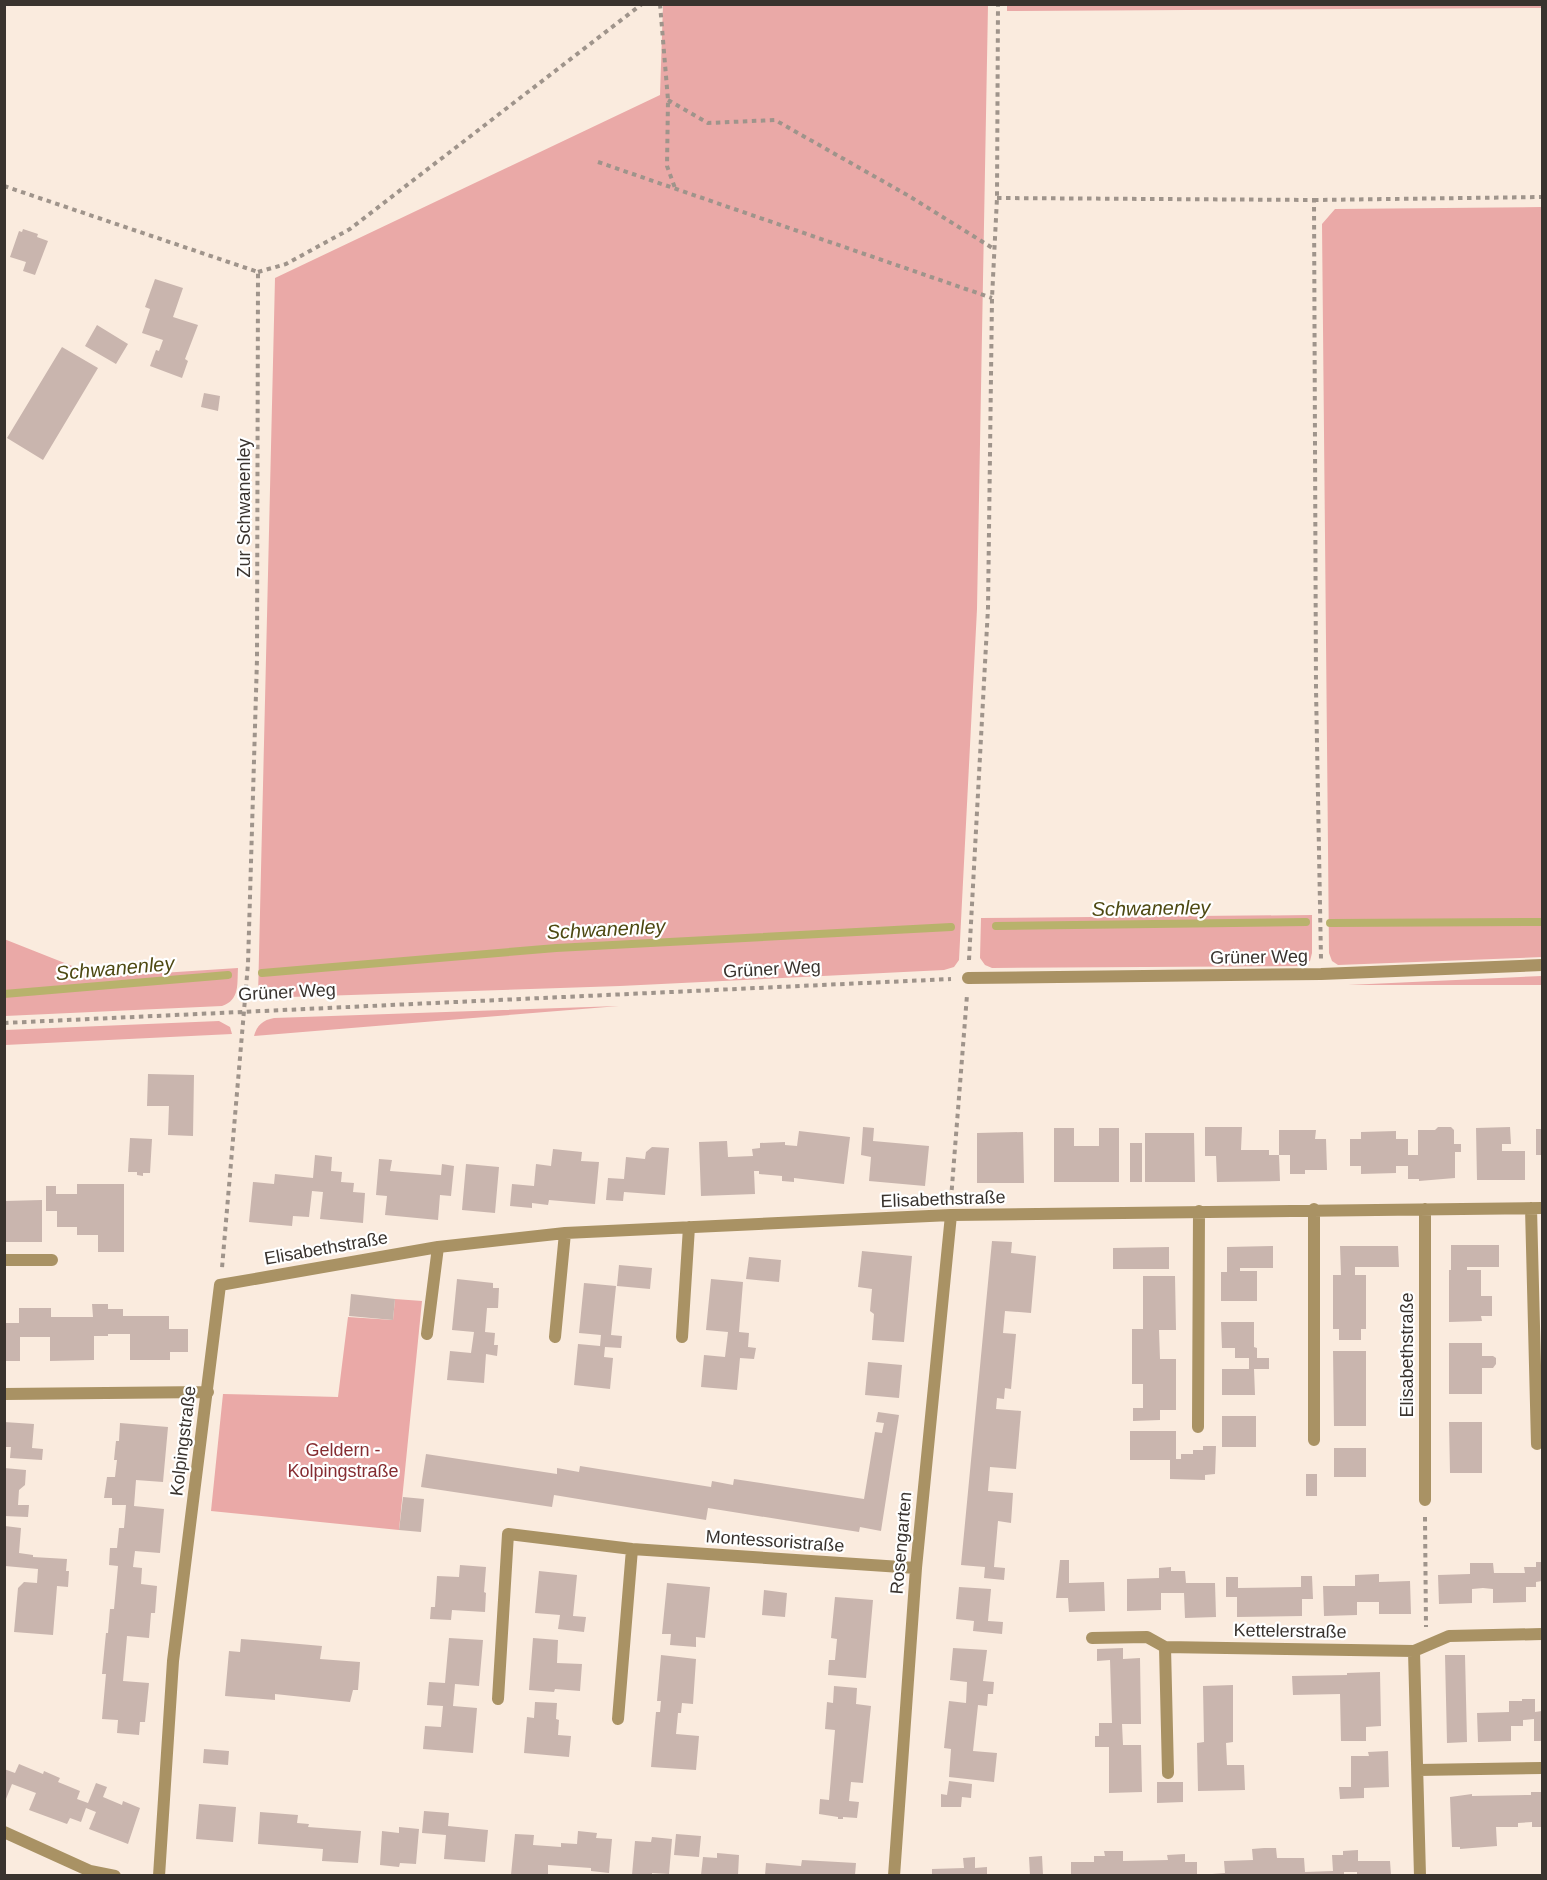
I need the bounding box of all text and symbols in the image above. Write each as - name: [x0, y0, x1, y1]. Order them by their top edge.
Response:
- street label: Zur Schwanenley: [234, 438, 254, 578]
- water label: Schwanenley: [1091, 896, 1212, 920]
- water label: Schwanenley: [546, 915, 667, 943]
- street label: Grüner Weg: [1210, 946, 1308, 968]
- water label: Schwanenley: [55, 952, 176, 984]
- street label: Grüner Weg: [723, 956, 821, 982]
- street label: Grüner Weg: [238, 979, 336, 1005]
- street label: Elisabethstraße: [880, 1187, 1006, 1211]
- street label: Elisabethstraße: [263, 1227, 389, 1269]
- street label: Elisabethstraße: [1397, 1292, 1417, 1418]
- street label: Kolpingstraße: [166, 1385, 200, 1497]
- park label: Geldern - Kolpingstraße: [287, 1440, 399, 1481]
- street label: Rosengarten: [887, 1491, 915, 1595]
- street label: Montessoristraße: [705, 1526, 845, 1556]
- street label: Kettelerstraße: [1233, 1620, 1347, 1642]

